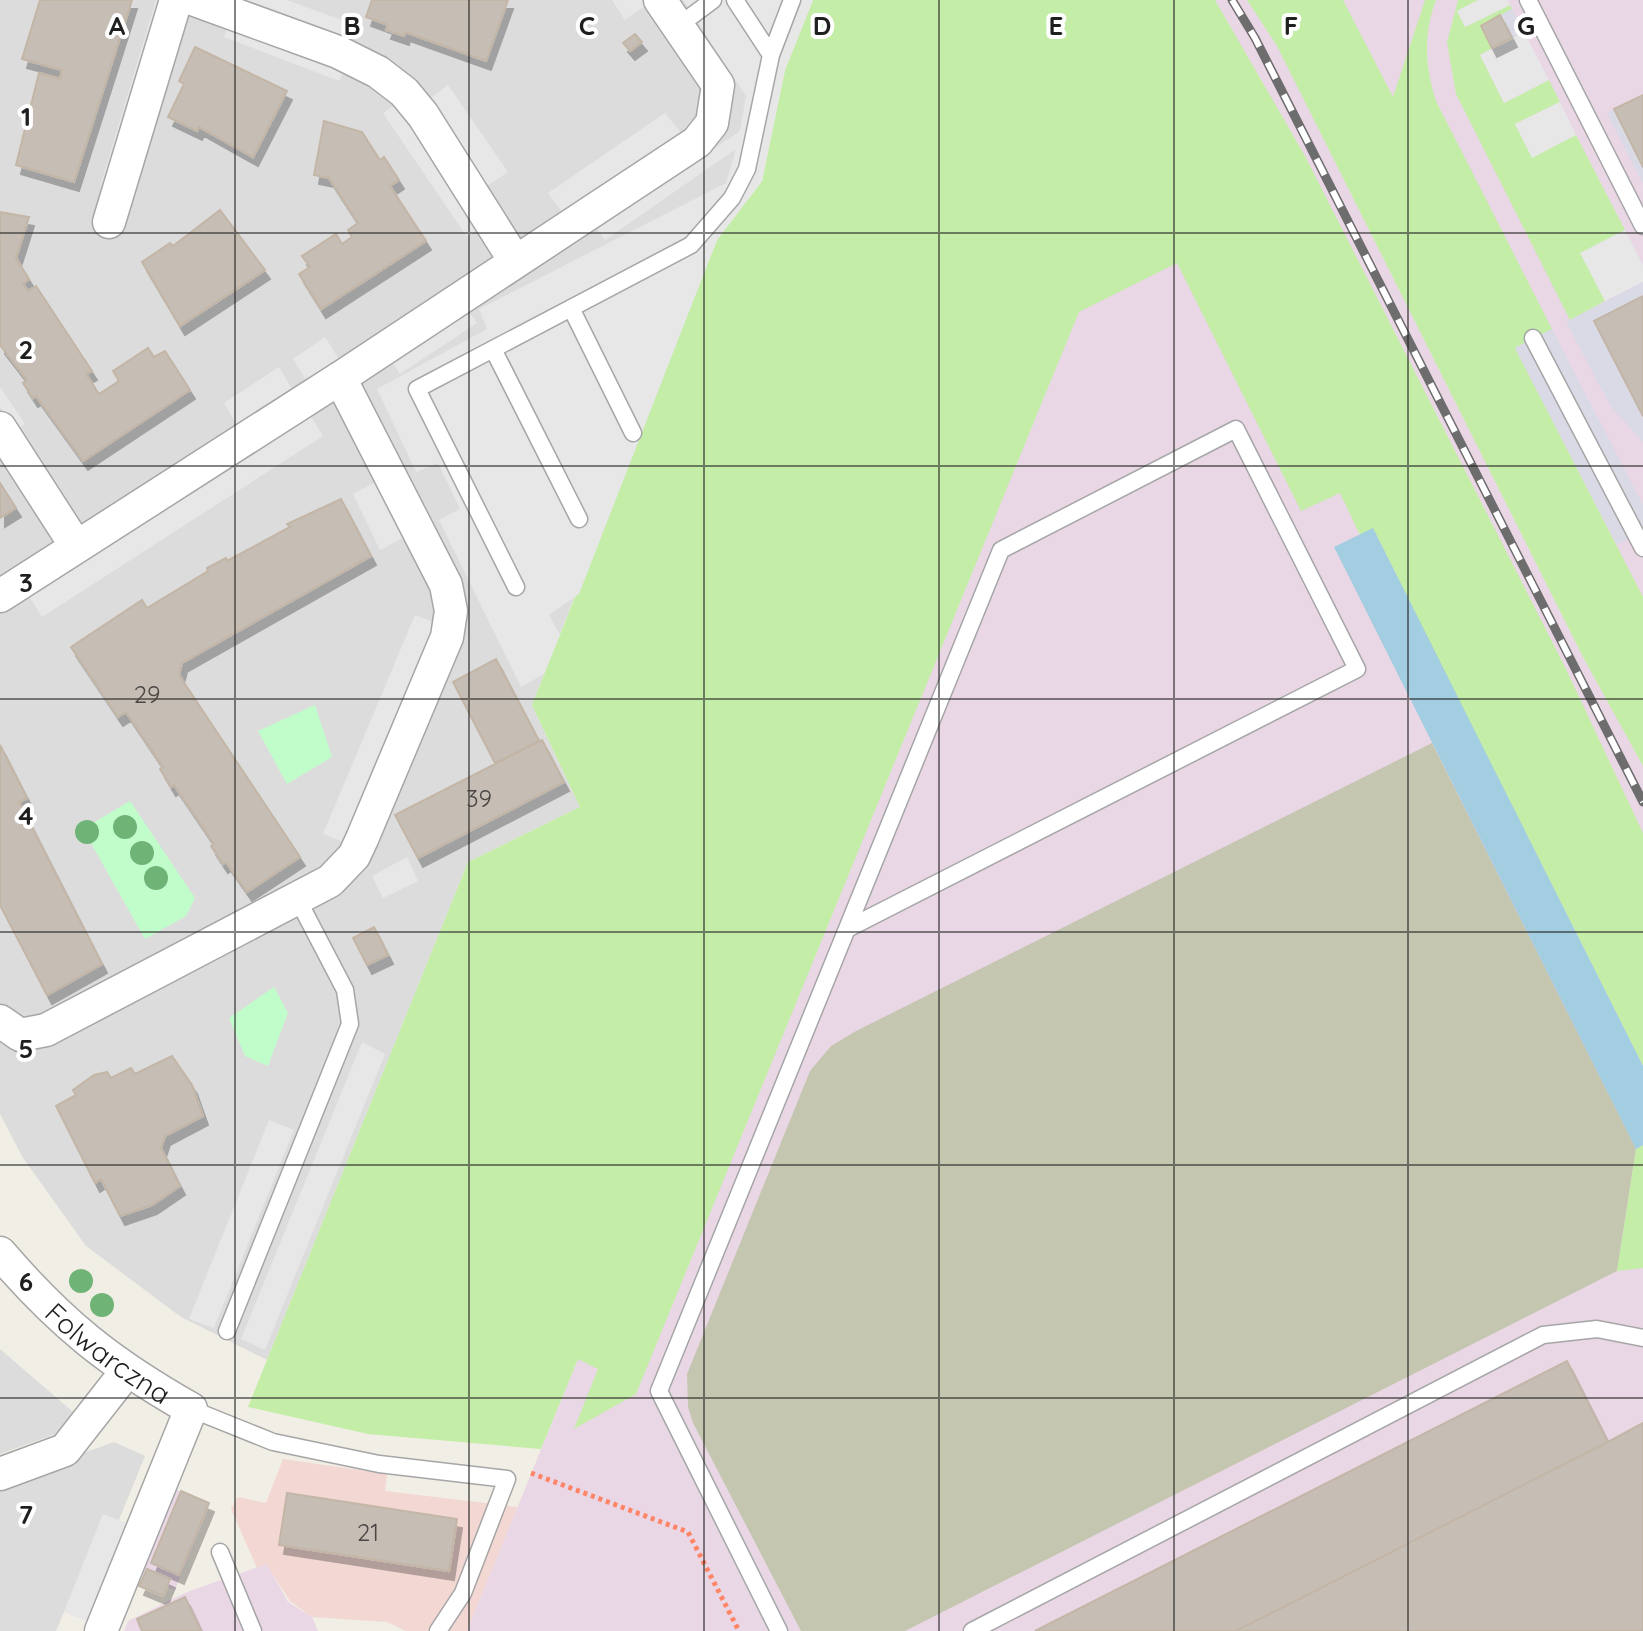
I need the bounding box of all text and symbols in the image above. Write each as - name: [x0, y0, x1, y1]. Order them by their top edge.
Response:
- text: A: [109, 9, 126, 42]
- text: B: [343, 9, 361, 42]
- text: C: [579, 9, 595, 42]
- text: D: [813, 9, 831, 42]
- text: E: [1049, 9, 1063, 42]
- text: F: [1284, 9, 1298, 42]
- text: G: [1517, 9, 1535, 42]
- text: 1: [21, 100, 31, 133]
- text: 2: [19, 333, 33, 366]
- text: 3: [19, 566, 33, 599]
- house number: 29: [134, 679, 160, 709]
- house number: 39: [466, 783, 492, 813]
- text: 4: [18, 799, 34, 832]
- text: 5: [19, 1032, 33, 1065]
- text: 6: [19, 1265, 33, 1298]
- street label: Folwarczna: [39, 1295, 177, 1411]
- text: 7: [19, 1498, 33, 1531]
- house number: 21: [357, 1517, 379, 1547]

